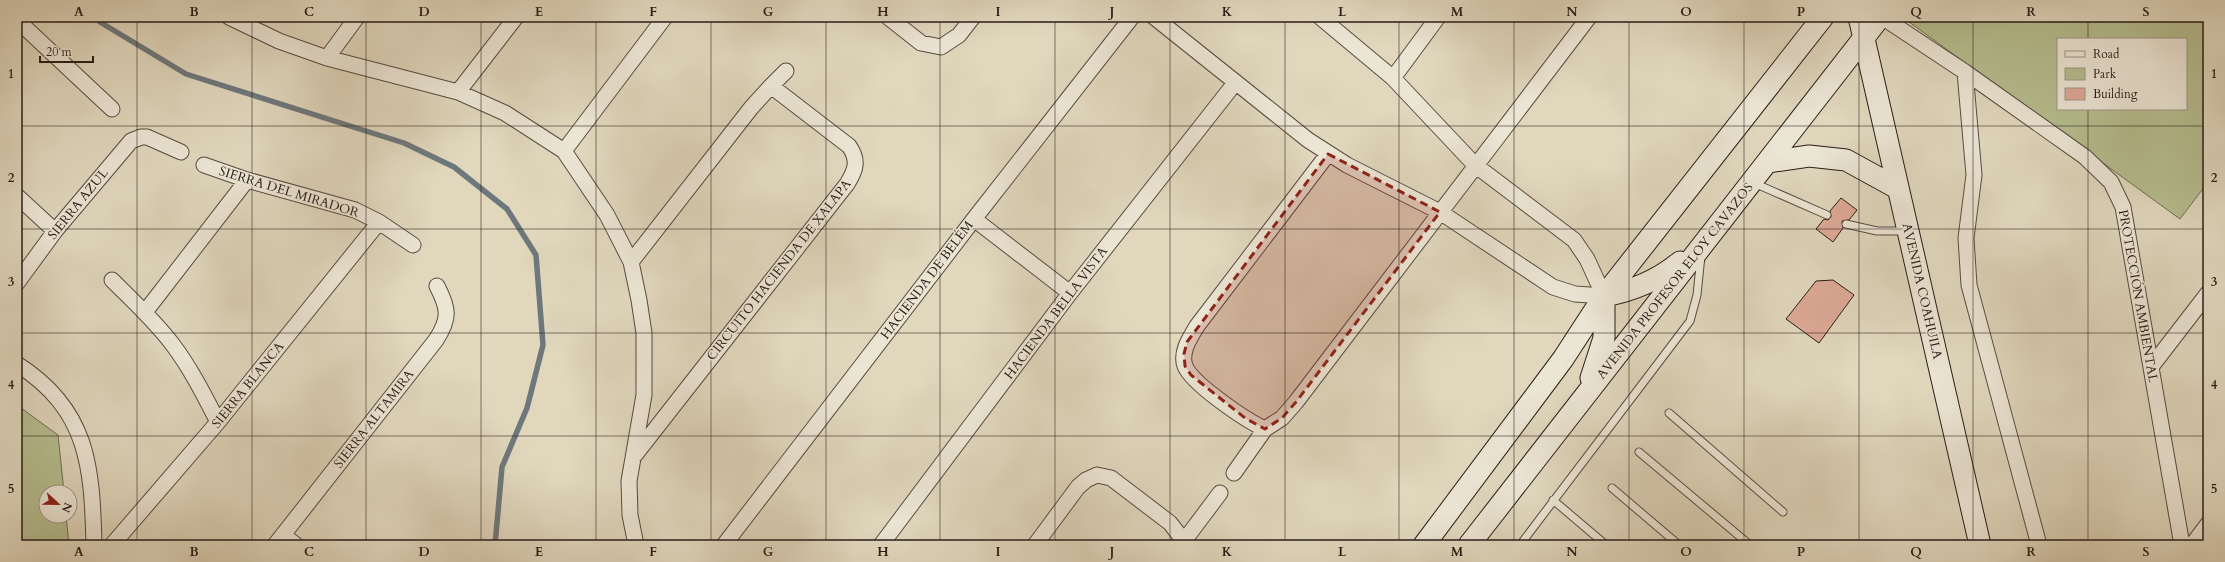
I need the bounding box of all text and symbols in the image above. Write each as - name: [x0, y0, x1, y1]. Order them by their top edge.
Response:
- text: A: [74, 3, 84, 21]
- text: B: [189, 3, 199, 21]
- text: C: [304, 3, 314, 21]
- text: D: [418, 3, 430, 21]
- text: E: [535, 3, 543, 21]
- text: F: [649, 3, 657, 21]
- text: G: [763, 3, 774, 21]
- text: H: [877, 3, 889, 21]
- text: I: [995, 3, 1001, 21]
- text: J: [1108, 3, 1115, 21]
- text: K: [1222, 3, 1233, 21]
- text: L: [1338, 3, 1347, 21]
- text: M: [1451, 3, 1464, 21]
- text: N: [1566, 3, 1578, 21]
- text: O: [1680, 3, 1692, 21]
- text: P: [1797, 3, 1805, 21]
- text: Q: [1910, 3, 1922, 21]
- text: R: [2026, 3, 2036, 21]
- text: S: [2143, 3, 2150, 21]
- scale bar: [40, 38, 93, 64]
- legend: [2057, 38, 2187, 110]
- text: 20 m: [46, 44, 73, 60]
- text: Road: [2093, 46, 2120, 62]
- text: 1: [8, 65, 14, 83]
- text: 1: [2211, 65, 2217, 83]
- text: Park: [2093, 66, 2117, 82]
- text: Building: [2093, 86, 2138, 102]
- street label: SIERRA DEL MIRADOR: [217, 162, 361, 222]
- street label: SIERRA AZUL: [44, 165, 112, 243]
- text: 2: [8, 169, 15, 187]
- text: 2: [2211, 169, 2218, 187]
- street label: CIRCUITO HACIENDA DE XALAPA: [703, 175, 856, 364]
- street label: AVENIDA PROFESOR ELOY CAVAZOS: [1593, 179, 1757, 383]
- street label: PROTECCIÓN AMBIENTAL: [2114, 208, 2162, 384]
- street label: HACIENDA DE BELÉM: [876, 217, 978, 343]
- street label: AVENIDA COAHUILA: [1898, 221, 1947, 362]
- street label: HACIENDA BELLA VISTA: [1000, 242, 1112, 383]
- text: 3: [8, 273, 15, 291]
- text: 3: [2211, 273, 2218, 291]
- street label: SIERRA BLANCA: [208, 338, 289, 432]
- street label: SIERRA ALTAMIRA: [330, 365, 419, 472]
- text: 4: [8, 376, 15, 394]
- text: 4: [2211, 376, 2218, 394]
- text: 5: [8, 480, 14, 498]
- text: 5: [2211, 480, 2217, 498]
- north arrow: [38, 484, 78, 524]
- text: N: [58, 500, 76, 515]
- text: A: [74, 543, 84, 561]
- text: B: [189, 543, 199, 561]
- text: C: [304, 543, 314, 561]
- text: D: [418, 543, 430, 561]
- text: E: [535, 543, 543, 561]
- text: F: [649, 543, 657, 561]
- text: G: [763, 543, 774, 561]
- text: H: [877, 543, 889, 561]
- text: I: [995, 543, 1001, 561]
- text: J: [1108, 543, 1115, 561]
- text: K: [1222, 543, 1233, 561]
- text: L: [1338, 543, 1347, 561]
- text: M: [1451, 543, 1464, 561]
- text: N: [1566, 543, 1578, 561]
- text: O: [1680, 543, 1692, 561]
- text: P: [1797, 543, 1805, 561]
- text: Q: [1910, 543, 1922, 561]
- text: R: [2026, 543, 2036, 561]
- text: S: [2143, 543, 2150, 561]

